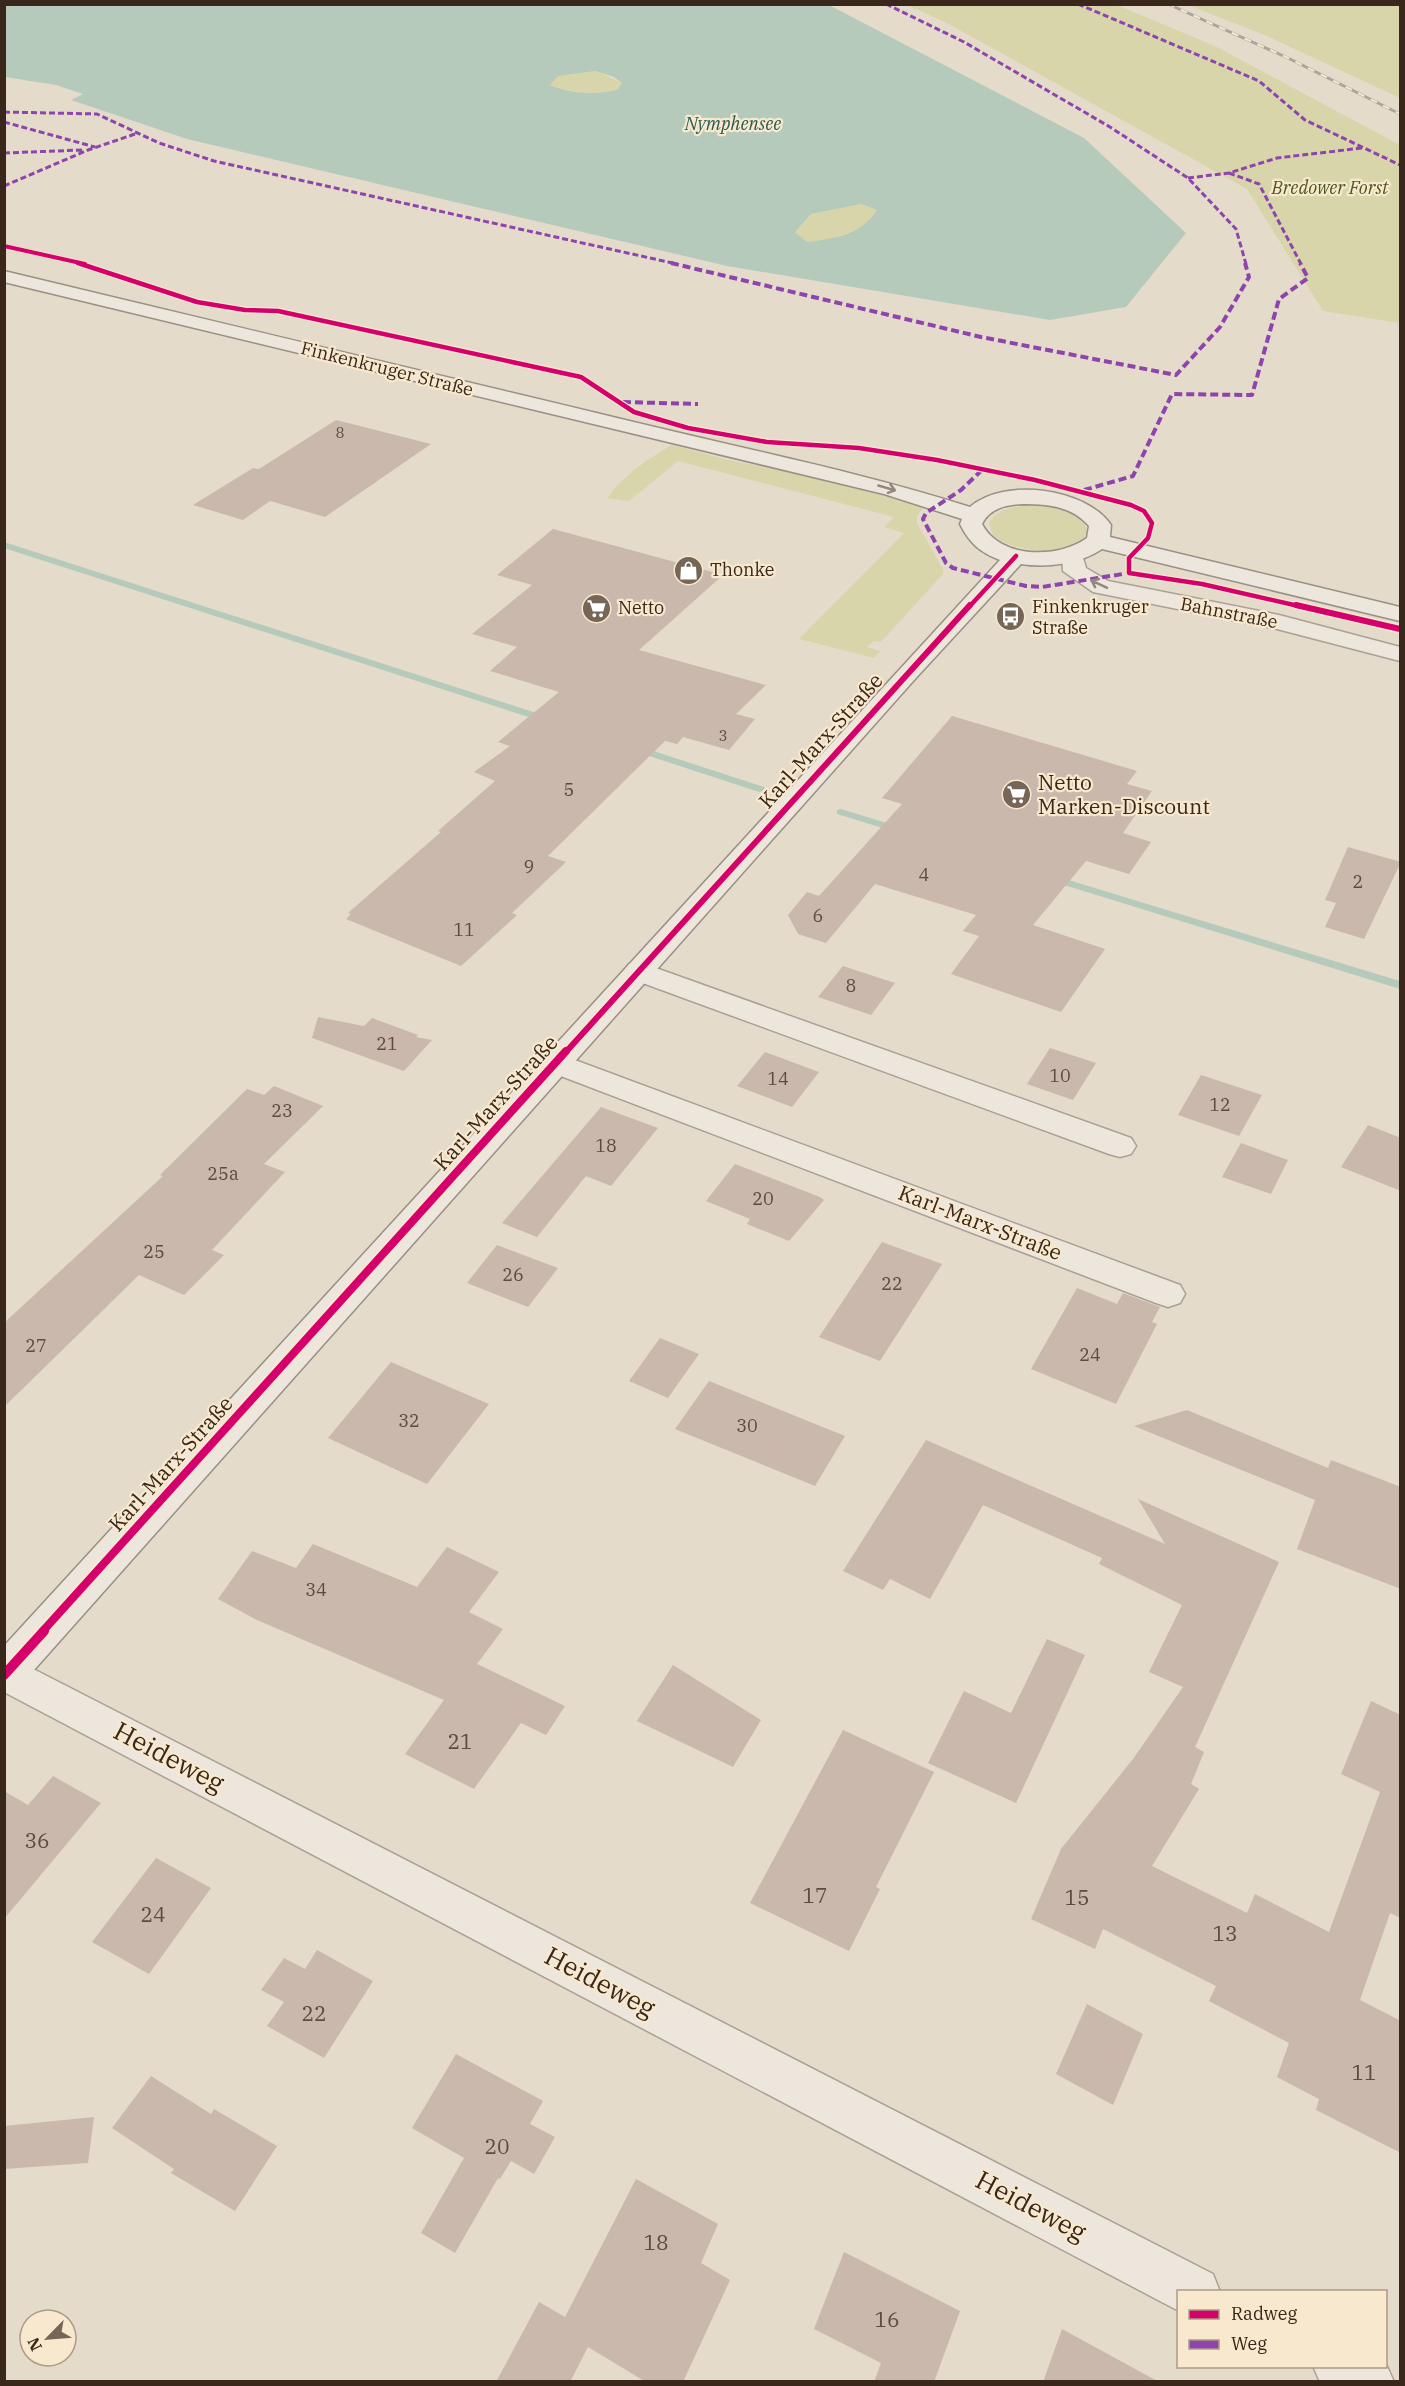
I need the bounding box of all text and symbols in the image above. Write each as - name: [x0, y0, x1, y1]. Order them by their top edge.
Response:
- water label: Nymphensee: [684, 112, 781, 135]
- park label: Bredower Forst: [1271, 176, 1389, 199]
- street label: Finkenkruger Straße: [299, 336, 476, 401]
- house number: 8: [335, 423, 345, 442]
- one-way arrow: [877, 483, 896, 494]
- shop icon: Thonke: [673, 554, 705, 586]
- place label: Thonke: [710, 558, 775, 581]
- one-way arrow: [1090, 578, 1108, 590]
- supermarket icon: Netto: [581, 592, 613, 624]
- street label: Bahnstraße: [1178, 592, 1280, 633]
- place label: Finkenkruger Straße: [1032, 595, 1149, 639]
- place label: Netto: [618, 596, 664, 619]
- bus stop icon: Finkenkruger Straße: [995, 601, 1027, 633]
- street label: Karl-Marx-Straße: [752, 667, 889, 814]
- house number: 3: [718, 726, 728, 745]
- place label: Netto Marken-Discount: [1038, 768, 1210, 820]
- house number: 5: [564, 778, 574, 801]
- supermarket icon: Netto Marken-Discount: [1001, 779, 1033, 811]
- house number: 9: [524, 855, 534, 878]
- house number: 4: [919, 863, 929, 886]
- house number: 2: [1353, 870, 1363, 893]
- house number: 6: [813, 904, 823, 927]
- house number: 11: [453, 918, 475, 941]
- house number: 8: [846, 974, 856, 997]
- street label: Karl-Marx-Straße: [427, 1029, 564, 1176]
- house number: 21: [376, 1032, 398, 1055]
- house number: 10: [1049, 1064, 1071, 1087]
- house number: 14: [767, 1067, 789, 1090]
- house number: 12: [1209, 1093, 1231, 1116]
- house number: 23: [271, 1099, 293, 1122]
- house number: 18: [595, 1134, 617, 1157]
- house number: 25a: [207, 1162, 239, 1185]
- street label: Karl-Marx-Straße: [895, 1178, 1066, 1266]
- house number: 20: [752, 1187, 774, 1210]
- house number: 25: [143, 1240, 165, 1263]
- house number: 26: [502, 1263, 524, 1286]
- house number: 22: [881, 1272, 903, 1295]
- house number: 27: [25, 1334, 47, 1357]
- house number: 24: [1079, 1343, 1101, 1366]
- street label: Karl-Marx-Straße: [102, 1390, 239, 1537]
- house number: 32: [398, 1409, 420, 1432]
- house number: 30: [736, 1414, 758, 1437]
- house number: 34: [305, 1578, 327, 1601]
- street label: Heideweg: [108, 1713, 231, 1799]
- house number: 21: [447, 1727, 473, 1755]
- house number: 36: [24, 1826, 50, 1854]
- house number: 17: [802, 1881, 828, 1909]
- house number: 15: [1064, 1883, 1090, 1911]
- house number: 24: [140, 1900, 166, 1928]
- house number: 13: [1212, 1919, 1238, 1947]
- street label: Heideweg: [539, 1938, 662, 2024]
- house number: 22: [301, 1999, 327, 2027]
- house number: 11: [1351, 2058, 1377, 2086]
- house number: 20: [484, 2132, 510, 2160]
- street label: Heideweg: [970, 2162, 1093, 2248]
- house number: 18: [643, 2228, 669, 2256]
- legend: [1177, 2290, 1387, 2368]
- text: Radweg: [1231, 2302, 1297, 2325]
- house number: 16: [874, 2305, 900, 2333]
- north arrow: [18, 2308, 78, 2368]
- text: Weg: [1231, 2332, 1267, 2355]
- text: N: [23, 2334, 46, 2354]

